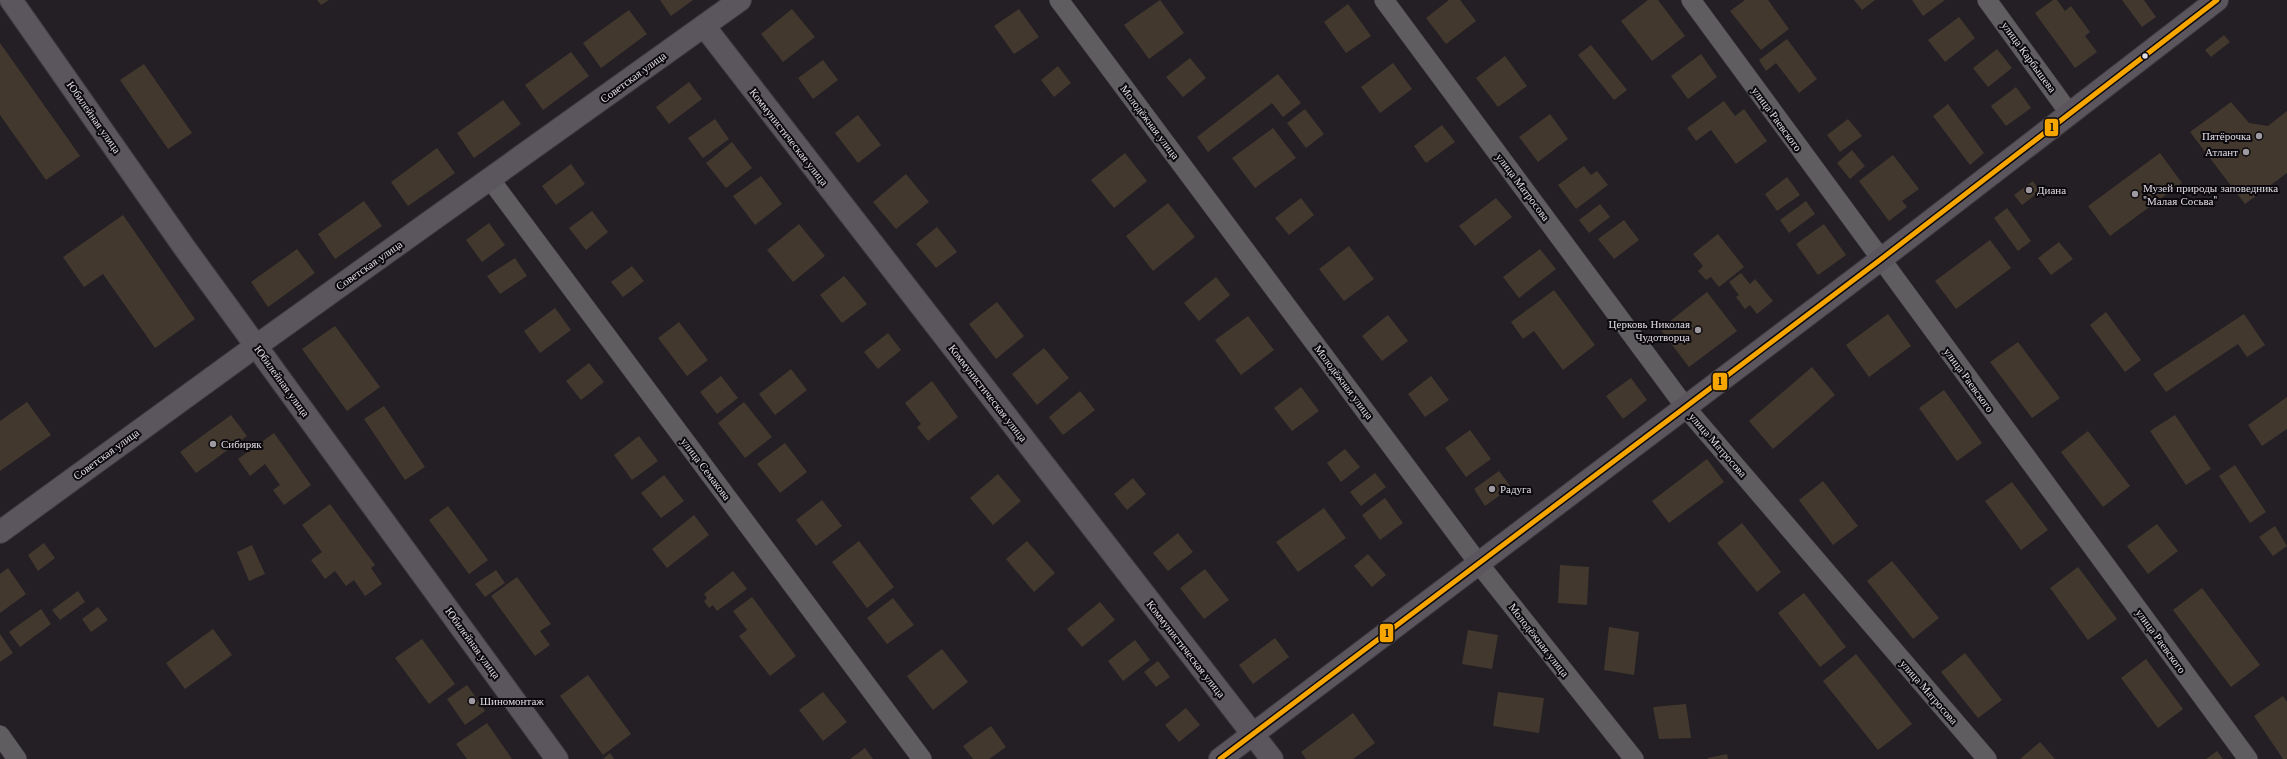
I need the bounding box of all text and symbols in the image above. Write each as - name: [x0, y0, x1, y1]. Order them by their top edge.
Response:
- street label: улица Карбышева: [1999, 19, 2059, 95]
- street label: Советская улица: [597, 48, 669, 106]
- unlabelled marker: [2140, 51, 2150, 61]
- street label: Юбилейная улица: [64, 78, 124, 156]
- street label: Молодёжная улица: [1117, 82, 1183, 162]
- street label: улица Раевского: [1749, 84, 1805, 154]
- street label: Коммунистическая улица: [747, 85, 831, 189]
- line badge: 1: [2044, 118, 2059, 137]
- text: 1: [2050, 120, 2055, 134]
- place label: Пятёрочка: [2202, 129, 2251, 143]
- marker: Пятёрочка: [2254, 131, 2264, 141]
- place label: Атлант: [2205, 145, 2238, 159]
- marker: Атлант: [2241, 147, 2251, 157]
- street label: улица Матросова: [1493, 150, 1553, 224]
- place label: Музей природы заповедника "Малая Сосьва": [2143, 181, 2278, 208]
- place label: Диана: [2037, 183, 2066, 197]
- marker: Диана: [2024, 185, 2034, 195]
- marker: Музей природы заповедника "Малая Сосьва": [2130, 189, 2140, 199]
- street label: Советская улица: [333, 237, 405, 293]
- place label: Церковь Николая Чудотворца: [1609, 317, 1690, 344]
- marker: Церковь Николая Чудотворца: [1693, 325, 1703, 335]
- street label: Коммунистическая улица: [946, 341, 1030, 445]
- street label: Юбилейная улица: [251, 342, 313, 420]
- street label: Молодёжная улица: [1311, 342, 1377, 422]
- street label: улица Раевского: [1941, 345, 1997, 415]
- line badge: 1: [1712, 372, 1728, 391]
- text: 1: [1718, 374, 1723, 388]
- street label: улица Матросова: [1686, 410, 1750, 480]
- street label: Советская улица: [70, 425, 142, 483]
- street label: улица Семакова: [678, 435, 734, 503]
- place label: Сибиряк: [221, 437, 262, 451]
- marker: Сибиряк: [208, 439, 218, 449]
- place label: Радуга: [1500, 482, 1532, 496]
- marker: Радуга: [1487, 484, 1497, 494]
- street label: Коммунистическая улица: [1144, 597, 1228, 701]
- street label: Молодёжная улица: [1506, 600, 1572, 680]
- street label: Юбилейная улица: [442, 604, 504, 682]
- street label: улица Раевского: [2133, 606, 2189, 676]
- line badge: 1: [1379, 623, 1394, 643]
- text: 1: [1385, 626, 1390, 640]
- street label: улица Матросова: [1897, 657, 1961, 727]
- place label: Шиномонтаж: [480, 694, 544, 708]
- marker: Шиномонтаж: [467, 696, 477, 706]

